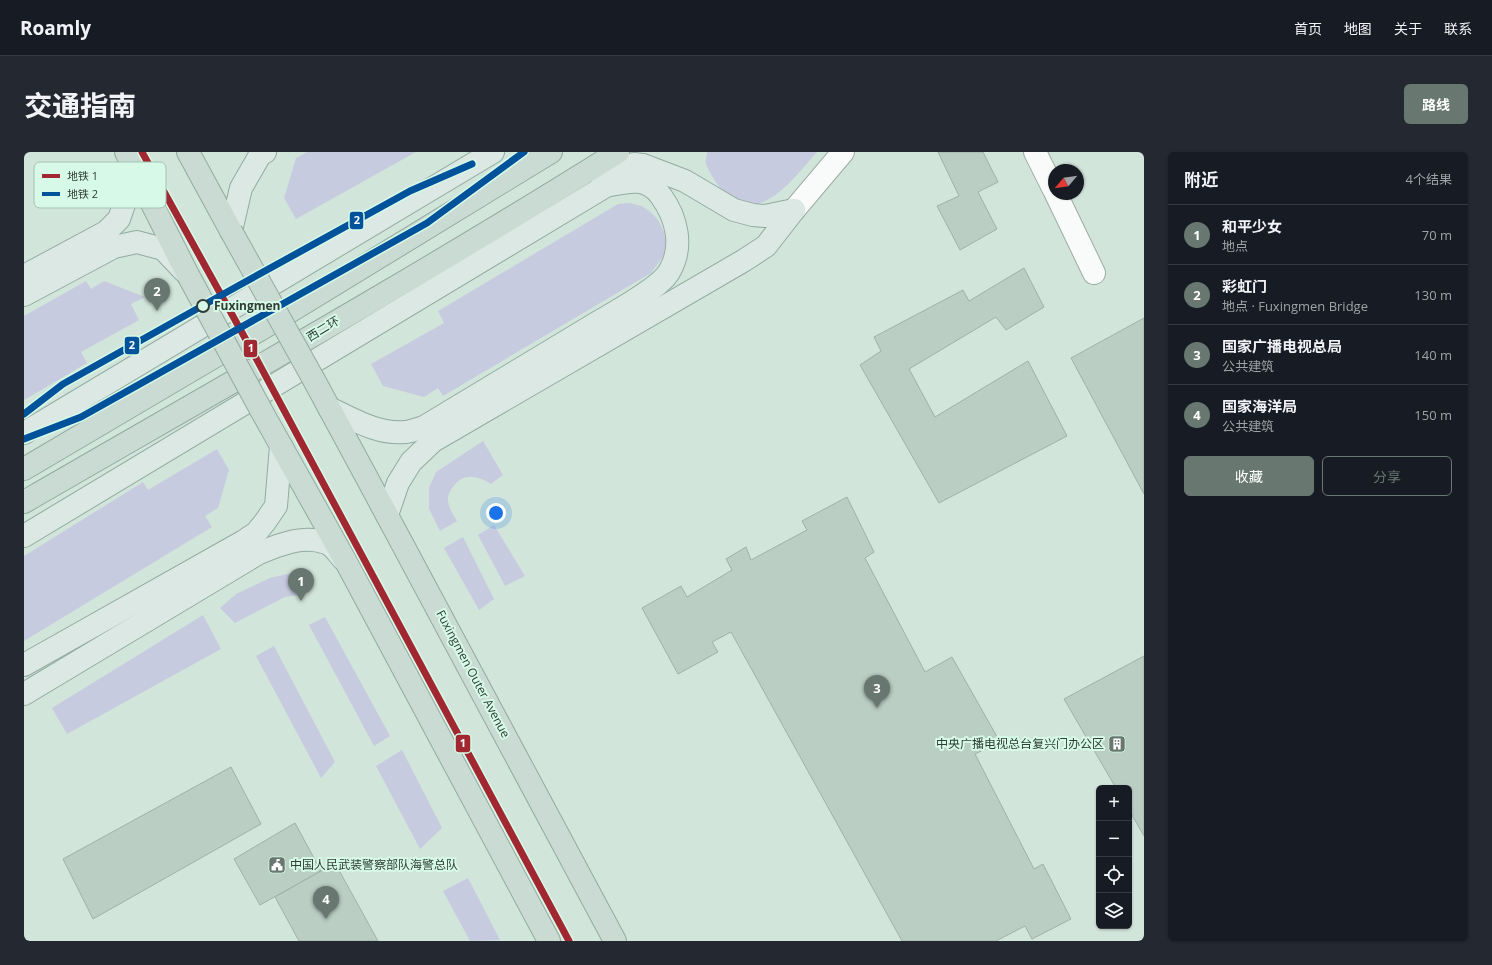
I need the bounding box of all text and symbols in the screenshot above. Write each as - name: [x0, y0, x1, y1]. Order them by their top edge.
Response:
- text: Roamly: [20, 15, 91, 41]
- text: 首页: [1294, 19, 1322, 38]
- text: 地图: [1344, 19, 1372, 38]
- text: 关于: [1394, 19, 1422, 38]
- text: 联系: [1444, 19, 1472, 38]
- button: 路线: [1404, 84, 1468, 124]
- text: 交通指南: [24, 86, 136, 124]
- legend: [34, 162, 166, 208]
- north arrow: [1048, 164, 1084, 200]
- text: 地铁 1: [67, 168, 98, 183]
- text: 附近: [1184, 168, 1218, 191]
- text: 4个结果: [1406, 170, 1452, 188]
- text: 地铁 2: [67, 186, 98, 201]
- line badge: 2: [349, 211, 364, 230]
- text: 2: [354, 212, 360, 227]
- text: 和平少女: [1222, 216, 1282, 236]
- text: 1: [1193, 226, 1201, 244]
- text: 70 m: [1422, 226, 1452, 244]
- text: 地点: [1222, 237, 1248, 255]
- text: 彩虹门: [1222, 276, 1267, 296]
- pin: 2: [144, 278, 170, 311]
- text: 2: [1193, 286, 1201, 304]
- text: 130 m: [1414, 286, 1452, 304]
- place label: Fuxingmen: [214, 297, 281, 314]
- text: 地点 · Fuxingmen Bridge: [1222, 297, 1368, 315]
- marker: Fuxingmen: [196, 299, 210, 313]
- street label: 西二环: [303, 312, 343, 345]
- line badge: 2: [124, 336, 140, 355]
- text: 国家广播电视总局: [1222, 336, 1342, 356]
- text: 2: [129, 337, 135, 352]
- line badge: 1: [243, 339, 258, 358]
- text: 1: [248, 340, 254, 355]
- text: 3: [1193, 346, 1201, 364]
- text: 140 m: [1414, 346, 1452, 364]
- text: 公共建筑: [1222, 357, 1274, 375]
- text: 国家海洋局: [1222, 396, 1297, 416]
- text: 4: [1193, 406, 1201, 424]
- text: 150 m: [1414, 406, 1452, 424]
- text: 公共建筑: [1222, 417, 1274, 435]
- button: 收藏: [1184, 456, 1314, 496]
- button: 分享: [1322, 456, 1452, 496]
- your location: [486, 503, 506, 523]
- pin: 1: [288, 568, 314, 601]
- street label: Fuxingmen Outer Avenue: [432, 607, 515, 741]
- pin: 3: [864, 675, 890, 708]
- line badge: 1: [455, 734, 471, 753]
- building icon: 中央广播电视总台复兴门办公区: [1107, 734, 1127, 754]
- text: 1: [460, 735, 466, 750]
- place label: 中央广播电视总台复兴门办公区: [936, 735, 1104, 752]
- map controls: [1096, 785, 1132, 929]
- button: +: [1096, 785, 1132, 821]
- button: −: [1096, 821, 1132, 857]
- public building icon: 中国人民武装警察部队海警总队: [267, 855, 287, 875]
- place label: 中国人民武装警察部队海警总队: [290, 856, 458, 873]
- button: locate: [1096, 857, 1132, 893]
- pin: 4: [313, 886, 339, 919]
- button: layers: [1096, 893, 1132, 929]

